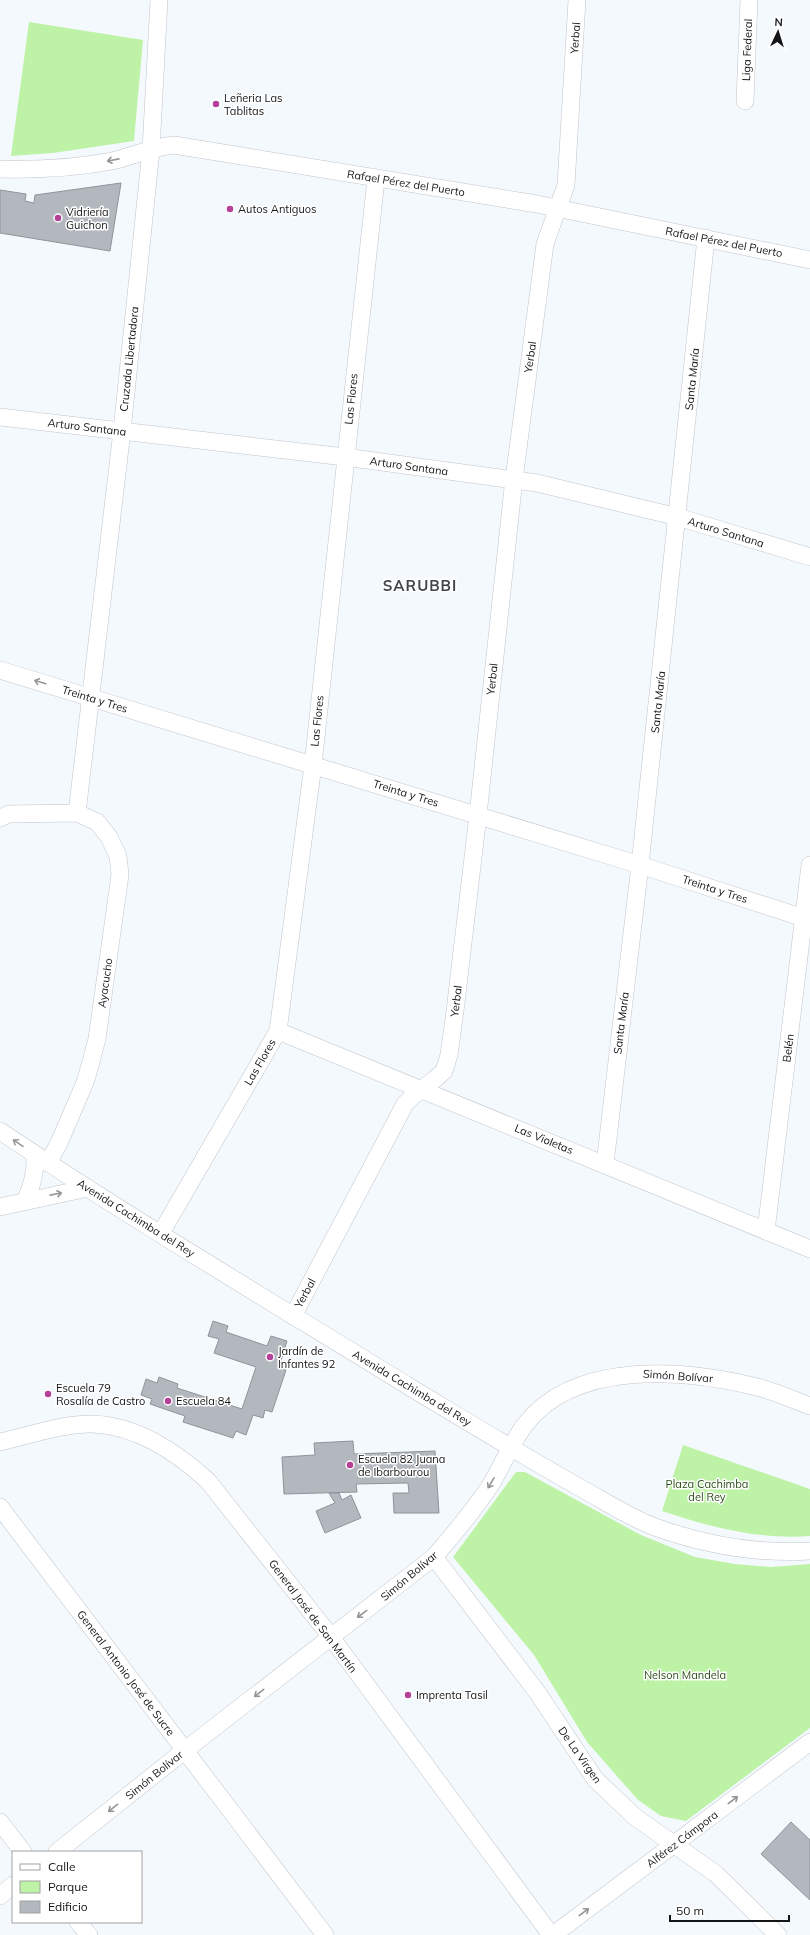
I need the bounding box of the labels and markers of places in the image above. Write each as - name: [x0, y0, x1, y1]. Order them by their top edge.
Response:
- place label: Leñeria Las Tablitas: [224, 91, 283, 118]
- marker: Leñeria Las Tablitas: [211, 99, 221, 109]
- place label: Autos Antiguos: [238, 202, 317, 216]
- marker: Autos Antiguos: [225, 204, 235, 214]
- place label: Vidriería Guichon: [66, 205, 109, 232]
- marker: Vidriería Guichon: [53, 213, 63, 223]
- place label: Jardín de Infantes 92: [278, 1344, 336, 1371]
- marker: Jardín de Infantes 92: [265, 1352, 275, 1362]
- place label: Escuela 79 Rosalía de Castro: [56, 1381, 145, 1408]
- marker: Escuela 79 Rosalía de Castro: [43, 1389, 53, 1399]
- place label: Escuela 84: [176, 1394, 231, 1408]
- marker: Escuela 84: [163, 1396, 173, 1406]
- place label: Escuela 82 Juana de Ibarbourou: [358, 1452, 445, 1479]
- marker: Escuela 82 Juana de Ibarbourou: [345, 1460, 355, 1470]
- place label: Imprenta Tasil: [416, 1688, 488, 1702]
- marker: Imprenta Tasil: [403, 1690, 413, 1700]

